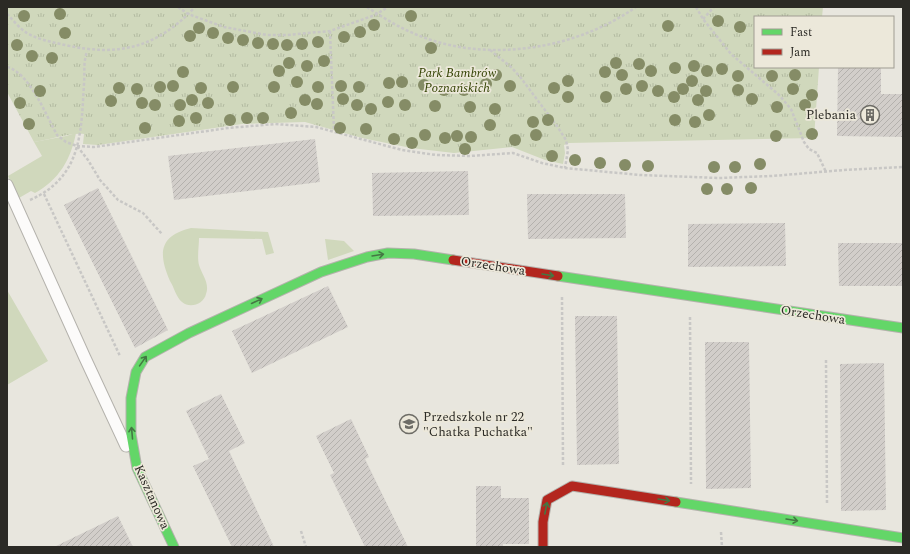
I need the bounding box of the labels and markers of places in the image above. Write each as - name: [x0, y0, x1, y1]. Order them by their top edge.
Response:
- building icon: Plebania: [859, 104, 881, 126]
- place label: Plebania: [806, 105, 857, 125]
- place label: Przedszkole nr 22 "Chatka Puchatka": [423, 407, 533, 442]
- school or university icon: Przedszkole nr 22 "Chatka Puchatka": [398, 413, 420, 435]

